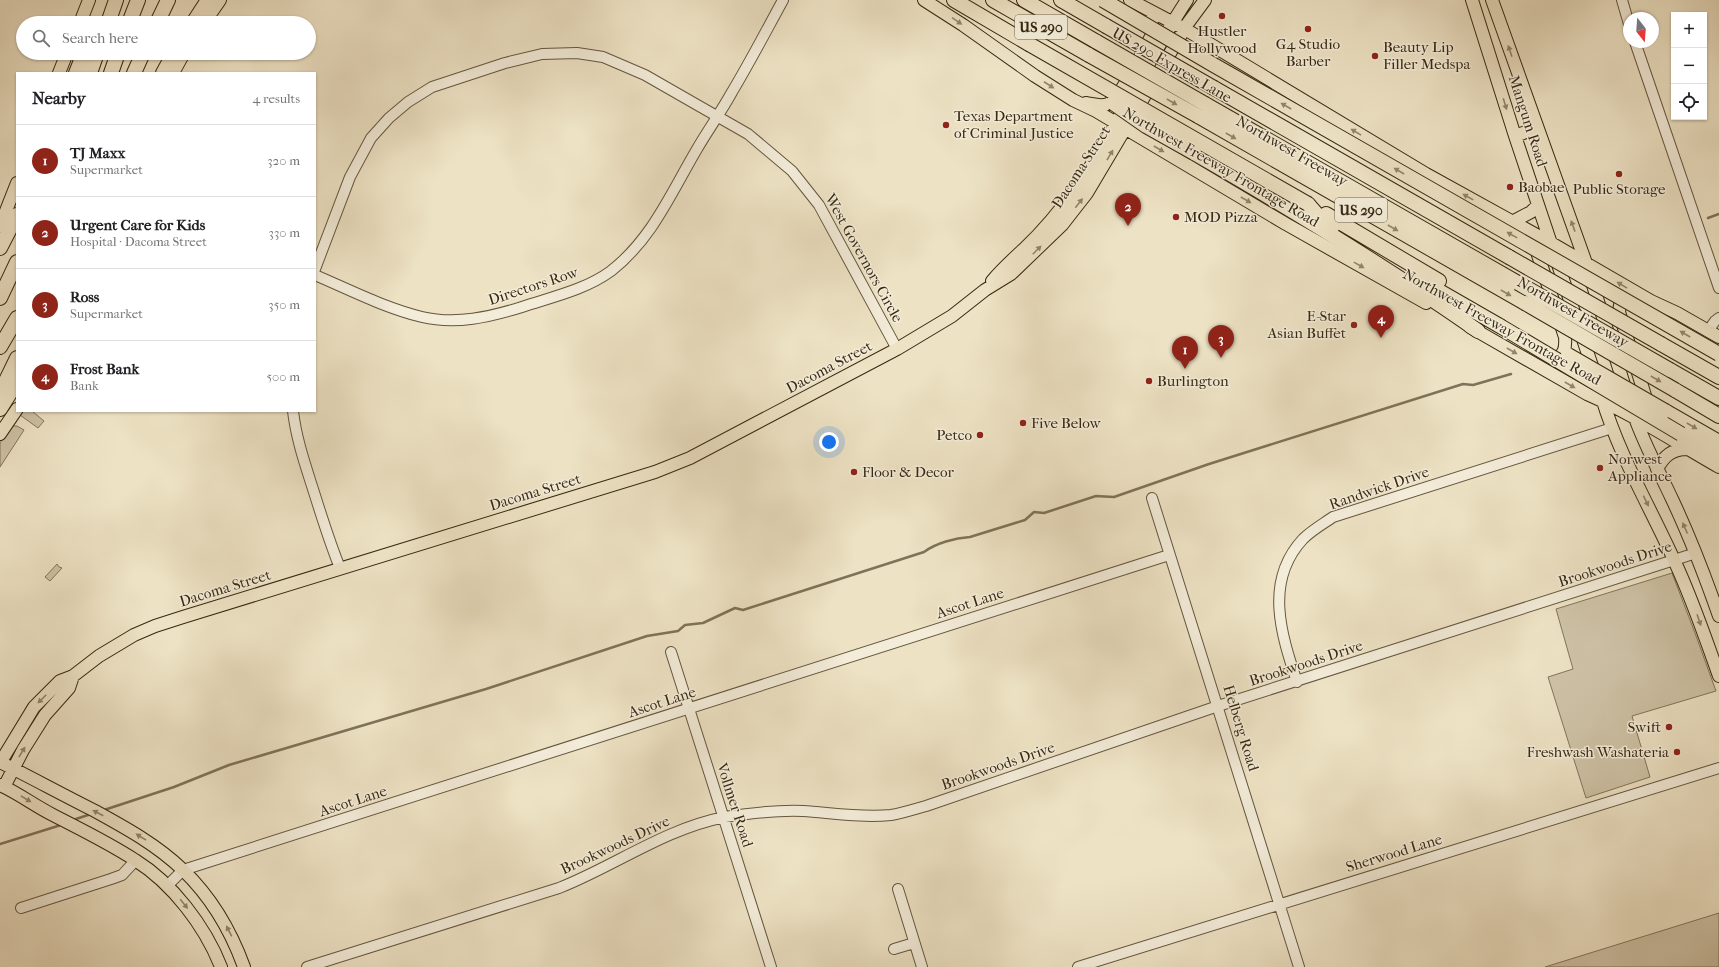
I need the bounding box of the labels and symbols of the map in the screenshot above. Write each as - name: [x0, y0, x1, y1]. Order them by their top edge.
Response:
- marker: Hustler Hollywood: [1217, 11, 1227, 21]
- north arrow: [1623, 12, 1659, 48]
- road number: US 290: [1015, 15, 1067, 39]
- one-way arrow: [952, 17, 962, 25]
- place label: Hustler Hollywood: [1187, 22, 1258, 57]
- street label: US 290 Express Lane: [1109, 24, 1235, 107]
- marker: G4 Studio Barber: [1303, 24, 1313, 34]
- place label: G4 Studio Barber: [1276, 35, 1341, 70]
- place label: Beauty Lip Filler Medspa: [1383, 38, 1471, 73]
- one-way arrow: [1507, 45, 1513, 57]
- marker: Beauty Lip Filler Medspa: [1370, 51, 1380, 61]
- street label: Mangum Road: [1505, 73, 1552, 170]
- one-way arrow: [1044, 81, 1055, 89]
- one-way arrow: [1166, 98, 1178, 105]
- one-way arrow: [1502, 98, 1508, 110]
- one-way arrow: [1280, 102, 1292, 109]
- street label: Northwest Freeway Frontage Road: [1120, 103, 1323, 231]
- place label: Texas Department of Criminal Justice: [954, 107, 1074, 142]
- street label: Northwest Freeway: [1233, 112, 1352, 191]
- marker: Texas Department of Criminal Justice: [941, 120, 951, 130]
- street label: Dacoma Street: [1048, 122, 1115, 212]
- one-way arrow: [1350, 128, 1362, 135]
- one-way arrow: [1225, 132, 1237, 139]
- one-way arrow: [1153, 146, 1165, 153]
- one-way arrow: [1106, 149, 1113, 161]
- one-way arrow: [1393, 167, 1404, 174]
- marker: Public Storage: [1614, 169, 1624, 179]
- place label: Baobae: [1518, 178, 1565, 196]
- place label: Public Storage: [1573, 180, 1666, 198]
- marker: Baobae: [1505, 182, 1515, 192]
- street label: West Governors Circle: [821, 190, 907, 326]
- pin: 2: [1115, 193, 1141, 226]
- one-way arrow: [1462, 194, 1474, 201]
- one-way arrow: [1240, 197, 1252, 204]
- one-way arrow: [1074, 198, 1083, 209]
- road number: US 290: [1335, 198, 1387, 222]
- place label: MOD Pizza: [1184, 208, 1259, 226]
- marker: MOD Pizza: [1171, 212, 1181, 222]
- one-way arrow: [1570, 220, 1576, 232]
- one-way arrow: [1387, 225, 1399, 232]
- one-way arrow: [1506, 231, 1518, 238]
- one-way arrow: [1032, 245, 1042, 255]
- one-way arrow: [1353, 261, 1365, 268]
- street label: Directors Row: [486, 263, 581, 309]
- street label: Northwest Freeway Frontage Road: [1400, 265, 1605, 389]
- street label: Northwest Freeway: [1514, 273, 1633, 352]
- one-way arrow: [1616, 281, 1628, 288]
- one-way arrow: [1500, 289, 1512, 296]
- pin: 4: [1368, 305, 1394, 338]
- place label: E-Star Asian Buffet: [1267, 307, 1347, 342]
- marker: E-Star Asian Buffet: [1349, 320, 1359, 330]
- pin: 3: [1208, 325, 1234, 358]
- one-way arrow: [1679, 331, 1691, 338]
- pin: 1: [1172, 336, 1198, 369]
- street label: Dacoma Street: [783, 337, 876, 397]
- one-way arrow: [1507, 347, 1518, 354]
- place label: Burlington: [1157, 372, 1229, 390]
- one-way arrow: [1650, 375, 1662, 382]
- marker: Burlington: [1144, 376, 1154, 386]
- one-way arrow: [1564, 381, 1576, 388]
- place label: Five Below: [1031, 414, 1102, 432]
- marker: Five Below: [1018, 418, 1028, 428]
- one-way arrow: [1686, 423, 1698, 430]
- place label: Petco: [936, 426, 972, 444]
- marker: Petco: [975, 430, 985, 440]
- your location: [819, 432, 839, 452]
- place label: Norwest Appliance: [1607, 450, 1673, 485]
- street label: Randwick Drive: [1327, 462, 1432, 514]
- place label: Floor & Decor: [862, 463, 954, 481]
- marker: Norwest Appliance: [1595, 463, 1605, 473]
- marker: Floor & Decor: [849, 467, 859, 477]
- street label: Dacoma Street: [487, 469, 584, 514]
- one-way arrow: [1643, 496, 1649, 507]
- one-way arrow: [1682, 522, 1688, 533]
- street label: Brookwoods Drive: [1556, 537, 1675, 591]
- street label: Dacoma Street: [177, 565, 274, 610]
- street label: Ascot Lane: [933, 583, 1007, 623]
- one-way arrow: [1697, 614, 1703, 626]
- street label: Brookwoods Drive: [1247, 636, 1366, 690]
- street label: Ascot Lane: [625, 682, 699, 722]
- street label: Helberg Road: [1219, 683, 1263, 774]
- one-way arrow: [37, 694, 47, 704]
- place label: Swift: [1628, 718, 1662, 736]
- marker: Swift: [1664, 722, 1674, 732]
- street label: Brookwoods Drive: [939, 738, 1058, 794]
- place label: Freshwash Washateria: [1527, 743, 1670, 761]
- one-way arrow: [19, 746, 26, 758]
- marker: Freshwash Washateria: [1672, 747, 1682, 757]
- street label: Vollmer Road: [713, 760, 757, 850]
- street label: Ascot Lane: [316, 781, 390, 821]
- one-way arrow: [20, 796, 31, 803]
- one-way arrow: [92, 810, 104, 817]
- street label: Brookwoods Drive: [557, 812, 673, 878]
- street label: Sherwood Lane: [1344, 830, 1445, 876]
- one-way arrow: [135, 834, 147, 841]
- one-way arrow: [179, 899, 188, 910]
- one-way arrow: [225, 926, 232, 937]

